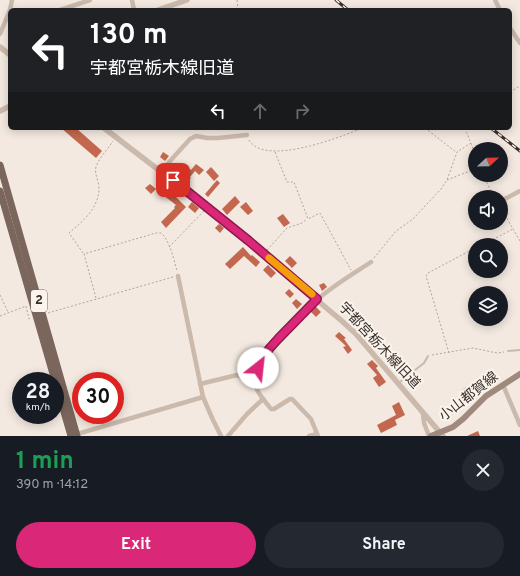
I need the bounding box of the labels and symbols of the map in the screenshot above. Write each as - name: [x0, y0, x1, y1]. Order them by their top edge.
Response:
- north arrow: [468, 142, 508, 182]
- pin: [156, 163, 190, 197]
- road number: 2: [31, 290, 47, 312]
- street label: 宇都宮栃木線旧道: [335, 299, 423, 393]
- position arrow: [237, 347, 279, 389]
- street label: 小山都賀線: [436, 369, 502, 425]
- speed limit sign: 30: [72, 372, 124, 424]

